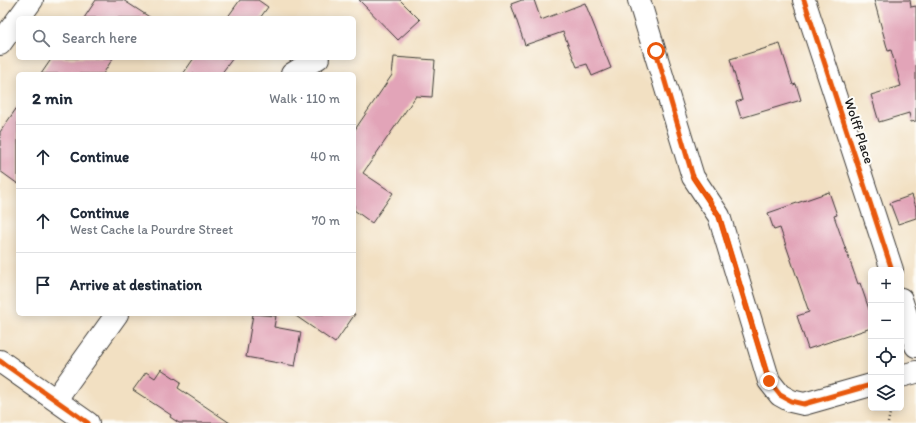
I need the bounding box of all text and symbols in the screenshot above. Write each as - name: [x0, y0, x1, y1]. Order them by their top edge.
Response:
- search box: [16, 16, 356, 60]
- icon: search: [30, 27, 52, 49]
- text: Search here: [62, 29, 137, 47]
- route start: [647, 42, 665, 60]
- text: 2 min: [32, 88, 72, 108]
- text: Walk · 110 m: [269, 91, 340, 106]
- street label: Wolff Place: [840, 96, 878, 166]
- icon: ahead: [32, 146, 54, 168]
- text: Continue: [70, 148, 129, 166]
- text: 40 m: [310, 149, 340, 164]
- text: Continue: [70, 204, 129, 222]
- icon: ahead: [32, 210, 54, 232]
- text: 70 m: [312, 213, 340, 228]
- text: West Cache la Pourdre Street: [70, 222, 233, 237]
- map controls: [868, 267, 904, 411]
- button: +: [868, 267, 904, 303]
- icon: arrive: [32, 274, 54, 296]
- text: Arrive at destination: [70, 276, 202, 294]
- button: −: [868, 303, 904, 339]
- button: locate: [868, 339, 904, 375]
- route end: [760, 372, 778, 390]
- button: layers: [868, 375, 904, 411]

